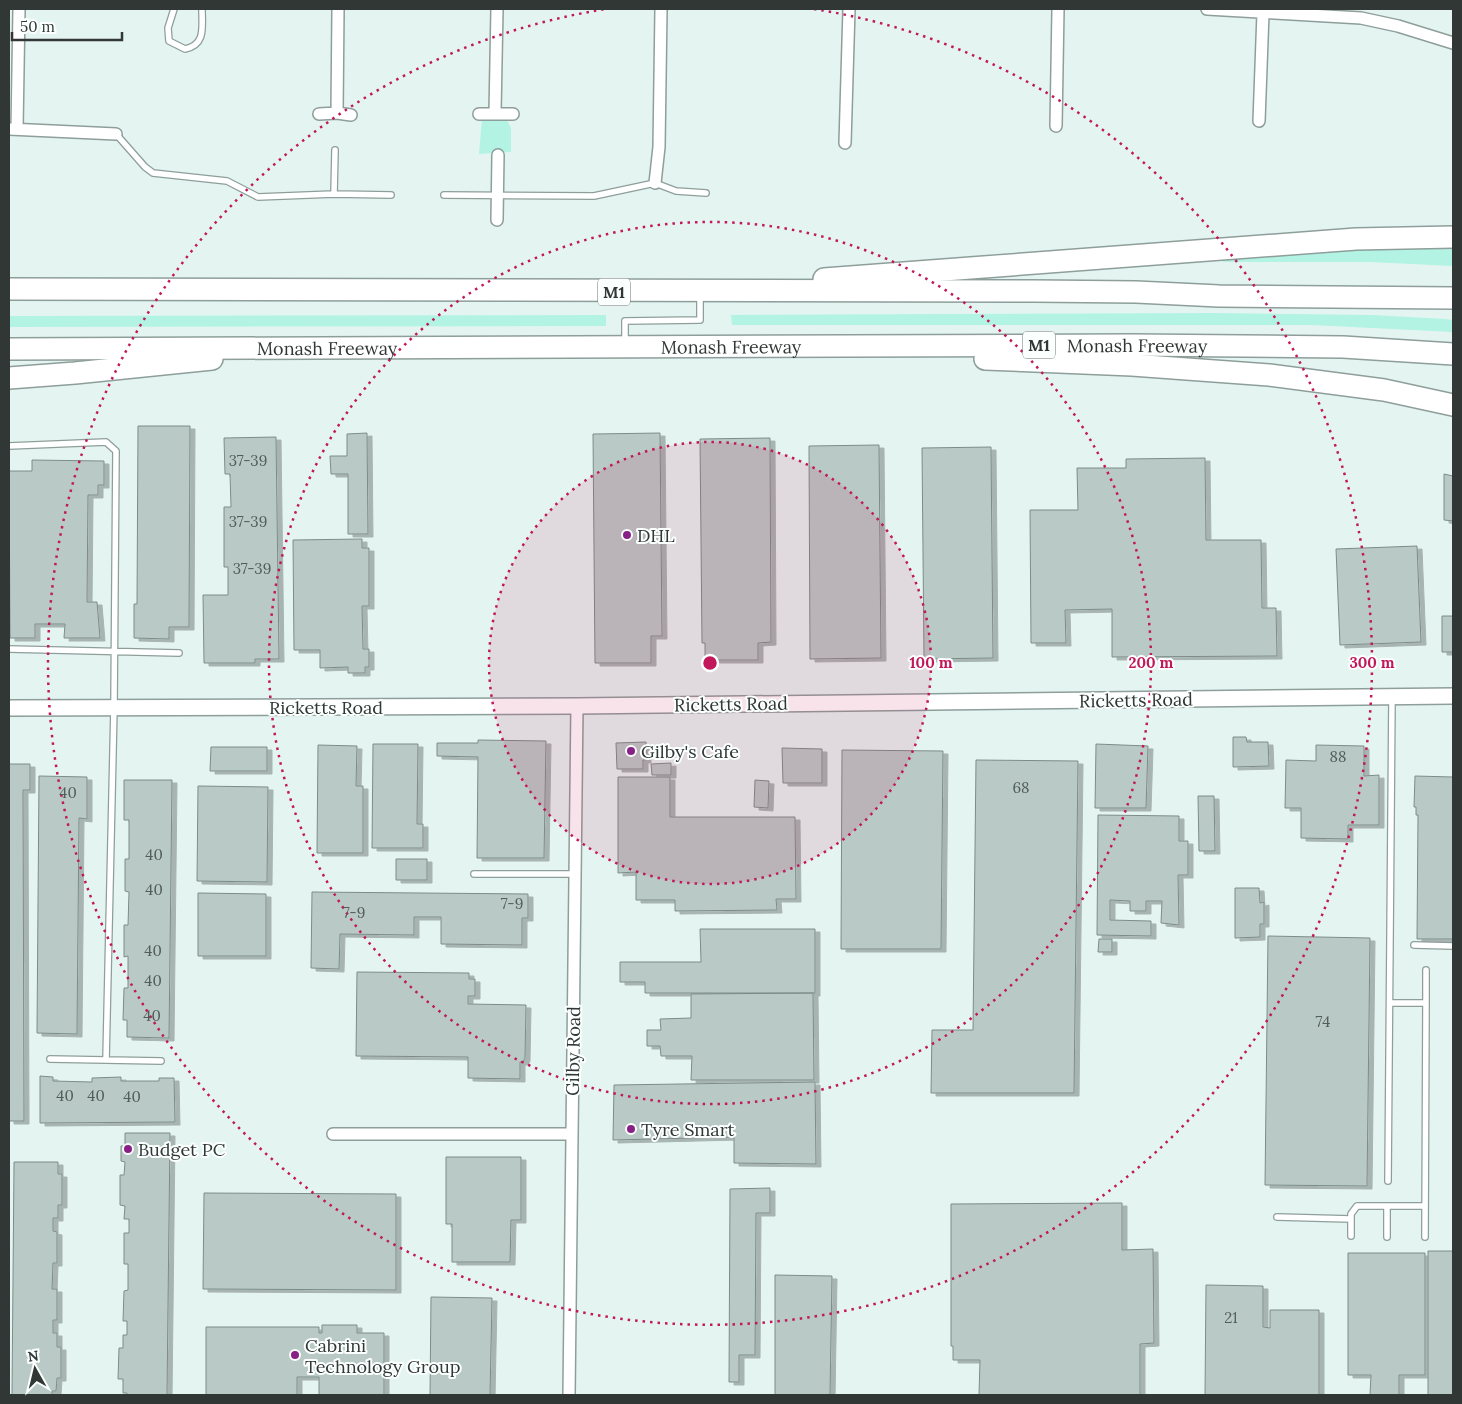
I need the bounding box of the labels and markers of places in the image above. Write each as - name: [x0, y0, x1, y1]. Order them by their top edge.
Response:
- place label: DHL: [637, 524, 675, 547]
- marker: DHL: [621, 529, 633, 541]
- centre of rings: [701, 654, 719, 672]
- place label: Gilby's Cafe: [641, 740, 739, 763]
- marker: Gilby's Cafe: [625, 745, 637, 757]
- place label: Tyre Smart: [641, 1118, 735, 1141]
- marker: Tyre Smart: [625, 1123, 637, 1135]
- place label: Budget PC: [138, 1138, 226, 1161]
- marker: Budget PC: [122, 1143, 134, 1155]
- place label: Cabrini Technology Group: [305, 1334, 460, 1378]
- marker: Cabrini Technology Group: [289, 1349, 301, 1361]

